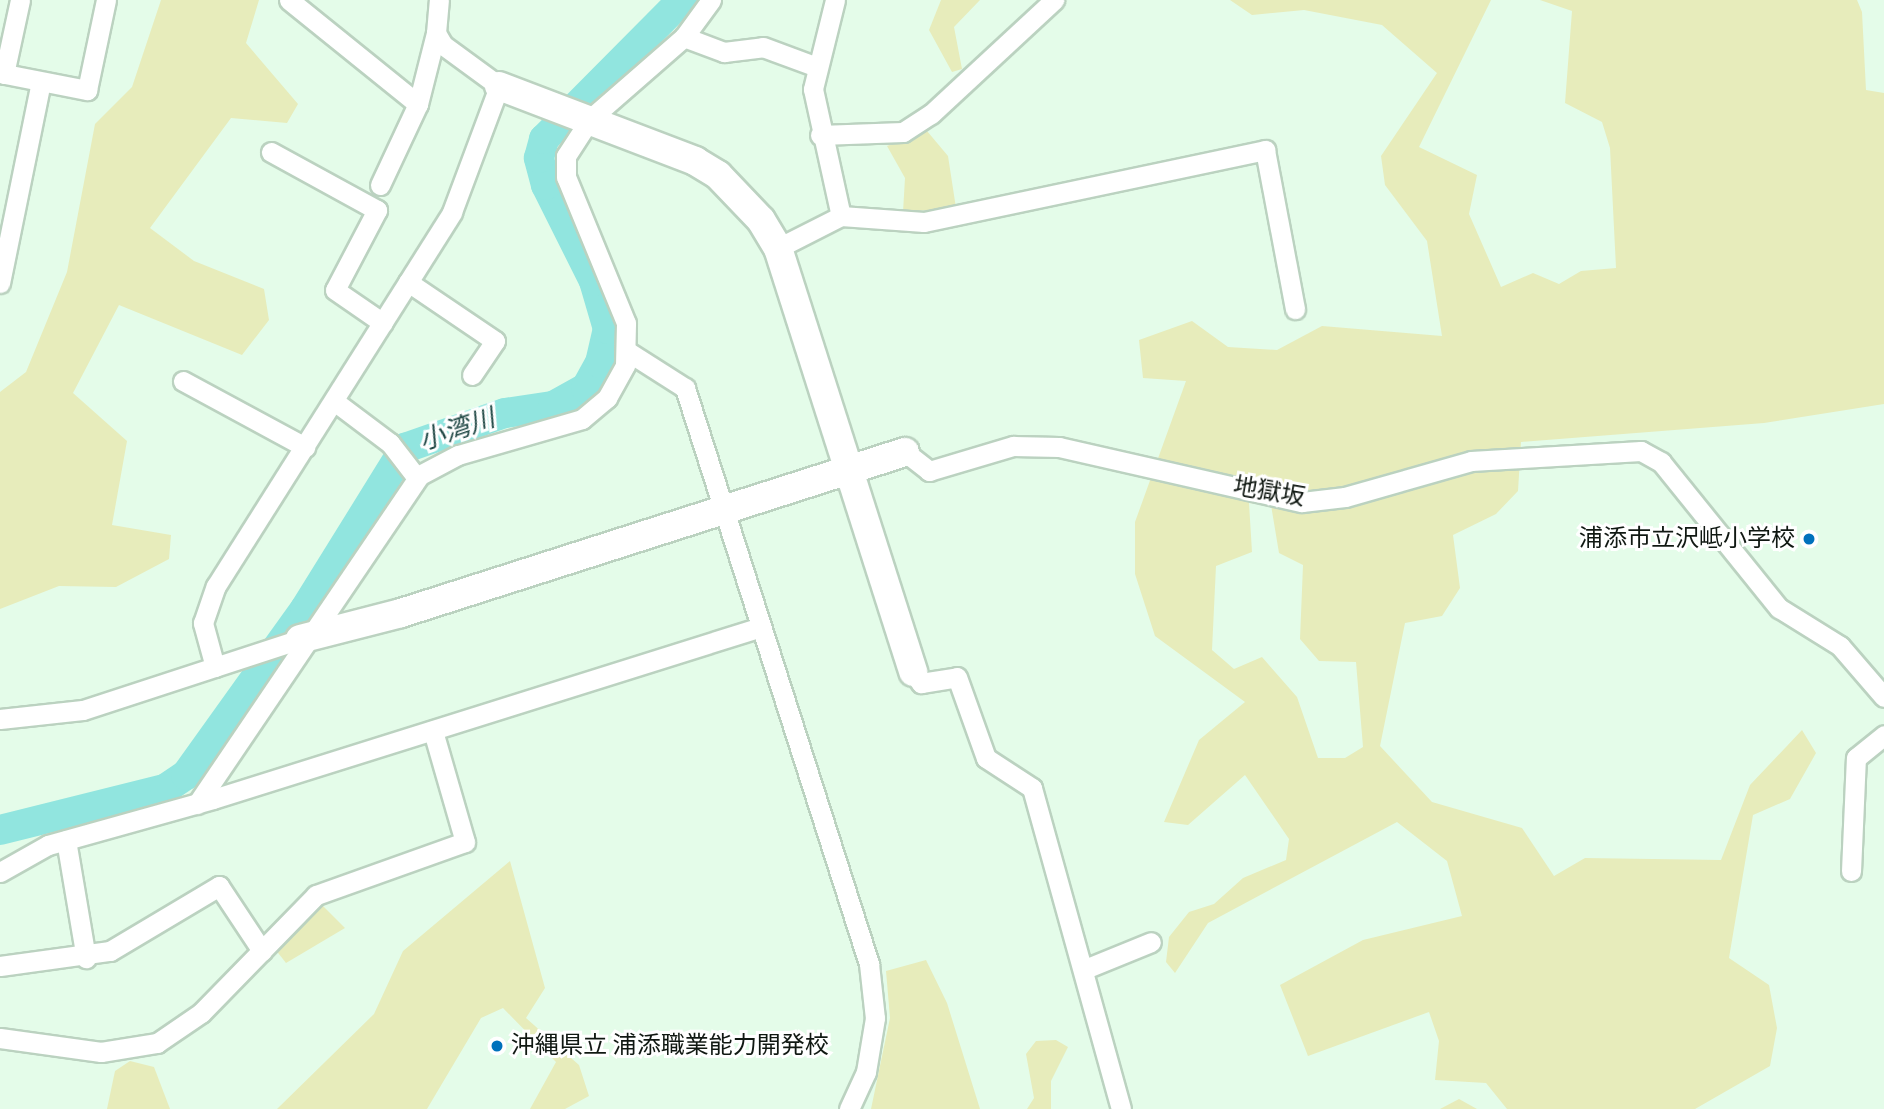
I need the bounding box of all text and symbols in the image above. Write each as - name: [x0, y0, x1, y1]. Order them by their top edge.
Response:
- water label: 小湾川: [415, 403, 499, 457]
- street label: 地獄坂: [1231, 472, 1307, 512]
- place label: 浦添市立沢岻小学校: [1579, 525, 1795, 553]
- marker: 浦添市立沢岻小学校: [1801, 531, 1817, 547]
- place label: 沖縄県立 浦添職業能力開発校: [511, 1032, 829, 1060]
- marker: 沖縄県立 浦添職業能力開発校: [489, 1038, 505, 1054]

